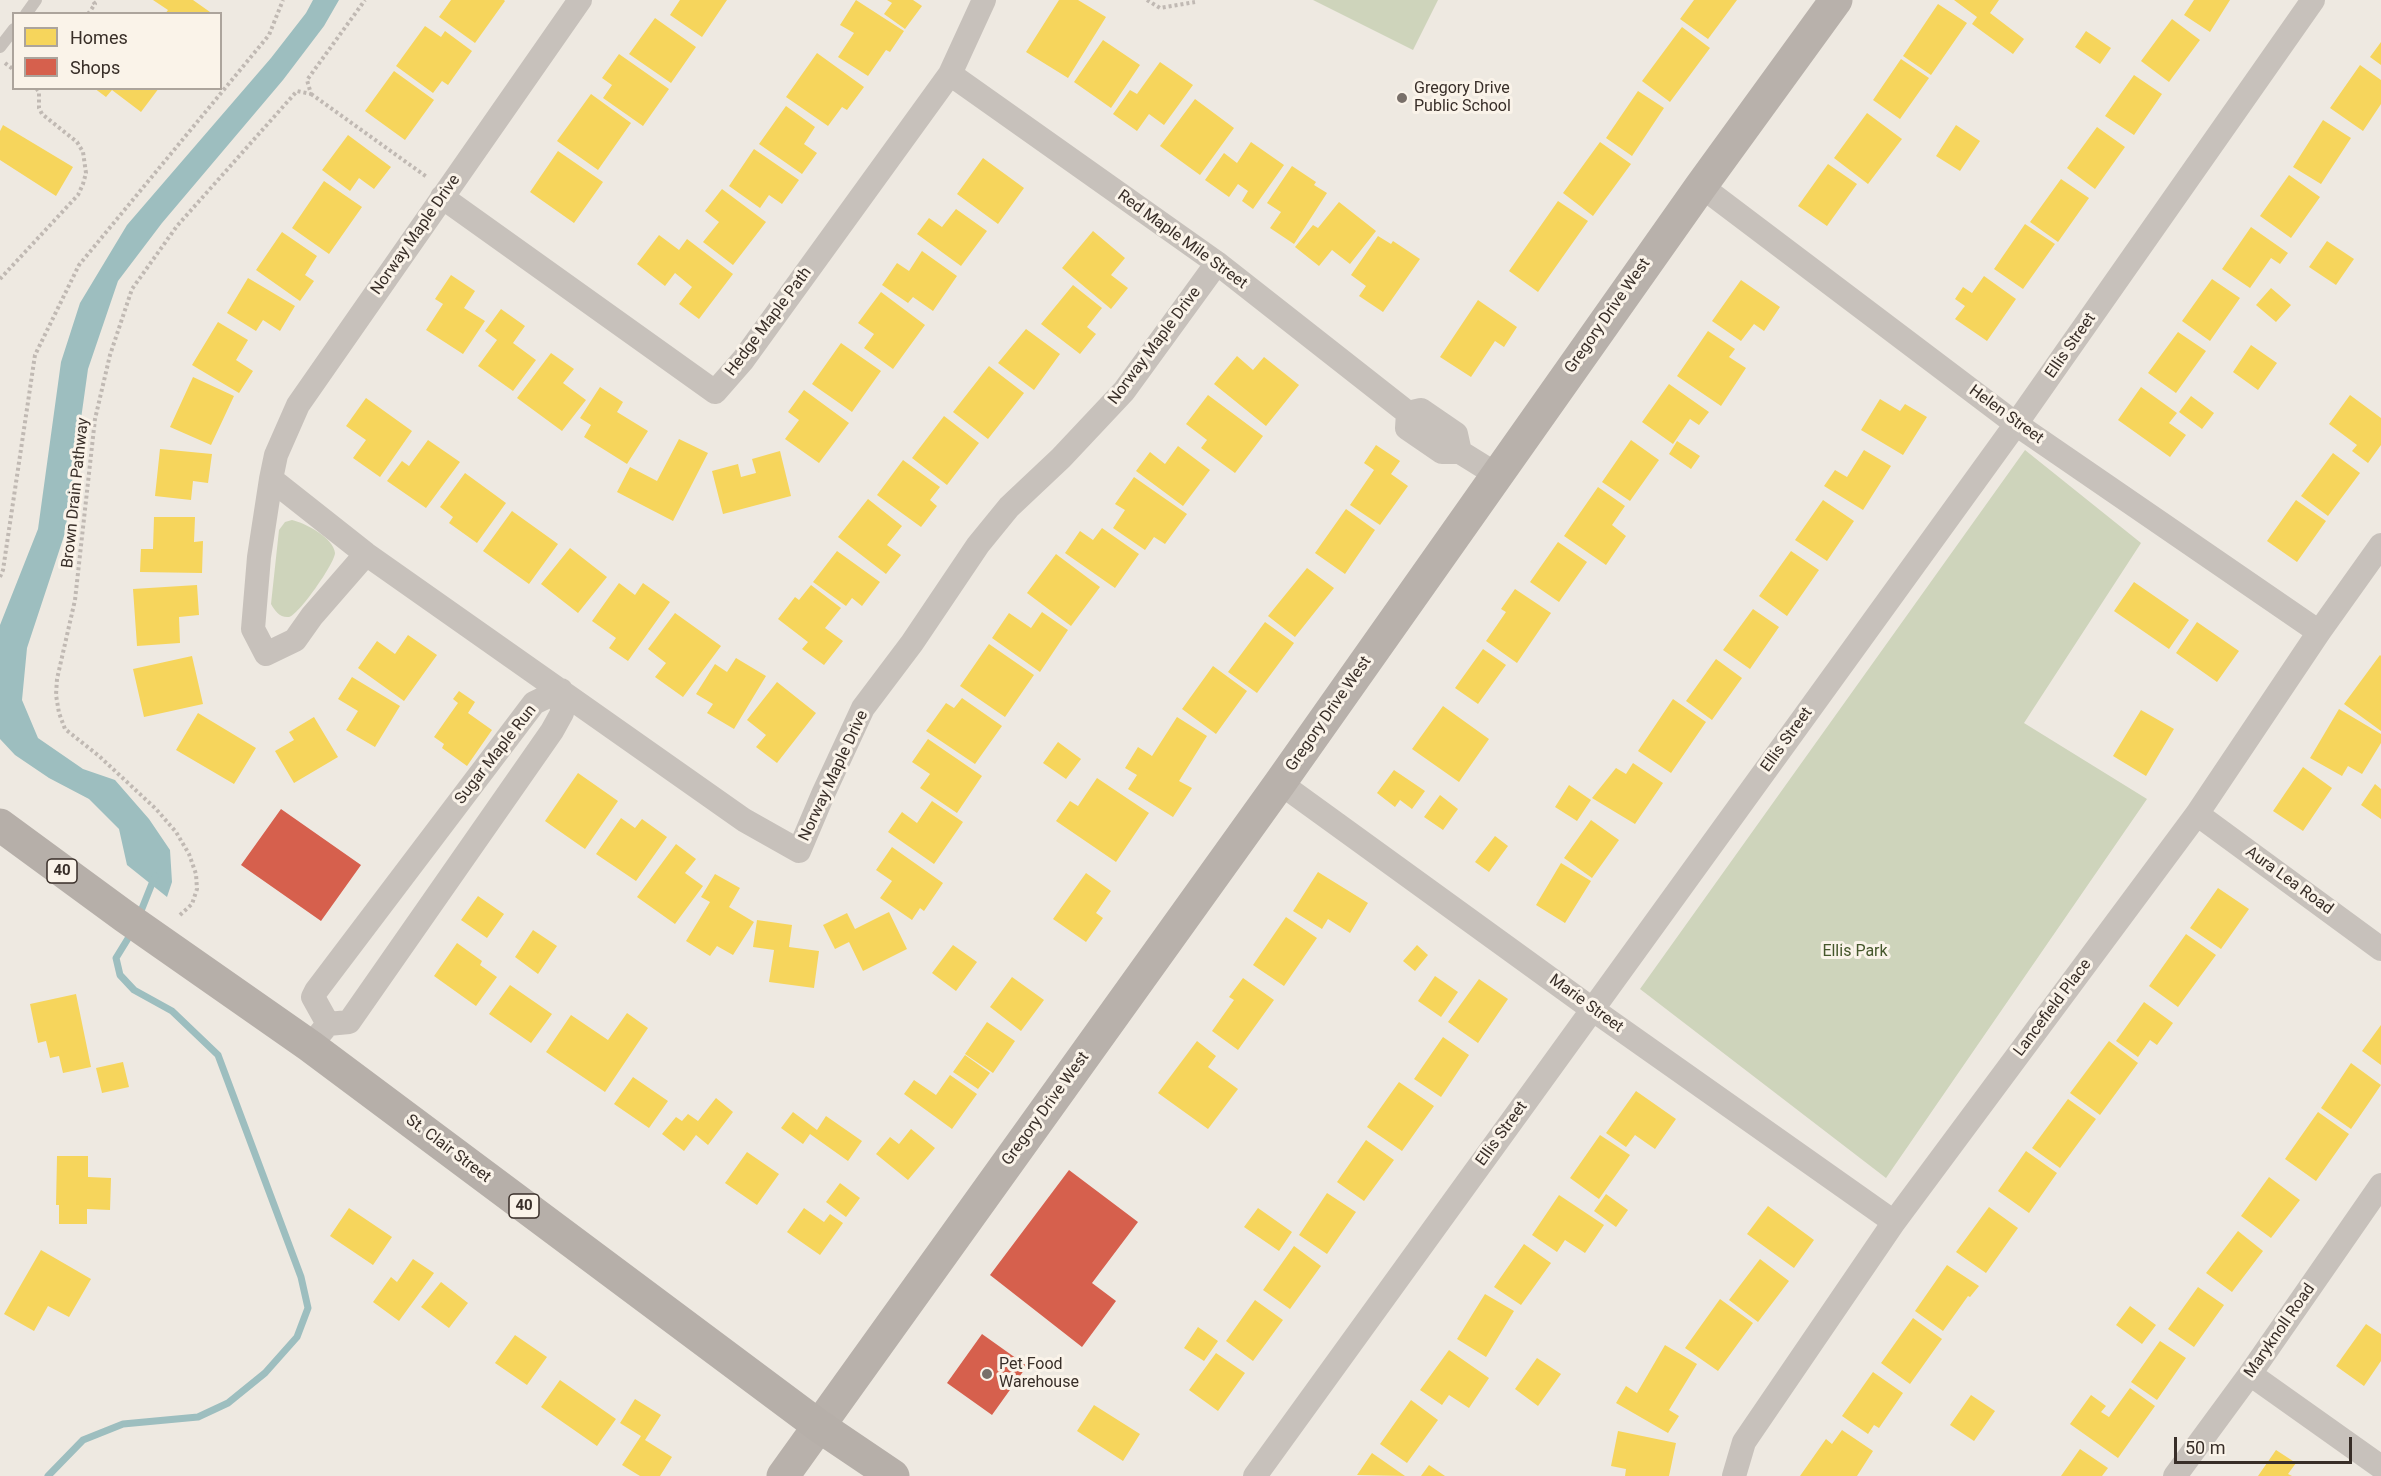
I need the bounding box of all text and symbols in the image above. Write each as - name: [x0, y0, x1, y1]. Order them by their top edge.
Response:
- legend: [12, 12, 222, 90]
- text: Homes: [70, 27, 128, 48]
- text: Shops: [70, 57, 120, 78]
- place label: Gregory Drive Public School: [1414, 79, 1511, 117]
- marker: Gregory Drive Public School: [1395, 91, 1409, 105]
- street label: Norway Maple Drive: [367, 171, 465, 299]
- street label: Red Maple Mile Street: [1113, 186, 1251, 294]
- street label: Gregory Drive West: [1561, 255, 1655, 377]
- street label: Hedge Maple Path: [722, 264, 816, 380]
- street label: Norway Maple Drive: [1105, 283, 1205, 409]
- street label: Ellis Street: [2042, 310, 2100, 382]
- street label: Helen Street: [1965, 382, 2047, 448]
- street label: Brown Drain Pathway: [59, 417, 93, 569]
- street label: Gregory Drive West: [1282, 653, 1376, 775]
- street label: Sugar Maple Run: [451, 701, 541, 809]
- street label: Ellis Street: [1757, 704, 1817, 776]
- street label: Norway Maple Drive: [795, 708, 873, 844]
- street label: Aura Lea Road: [2242, 843, 2336, 919]
- road number: 40: [47, 859, 77, 883]
- park label: Ellis Park: [1822, 942, 1888, 962]
- street label: Lancefield Place: [2010, 956, 2096, 1060]
- street label: Marie Street: [1545, 971, 1627, 1037]
- street label: Gregory Drive West: [998, 1048, 1094, 1170]
- street label: Ellis Street: [1472, 1098, 1532, 1170]
- street label: St. Clair Street: [402, 1111, 494, 1187]
- road number: 40: [509, 1194, 539, 1218]
- street label: Maryknoll Road: [2240, 1280, 2320, 1382]
- place label: Pet Food Warehouse: [999, 1355, 1079, 1393]
- marker: Pet Food Warehouse: [980, 1367, 994, 1381]
- scale bar: [2177, 1425, 2356, 1463]
- text: 50 m: [2185, 1437, 2225, 1458]

